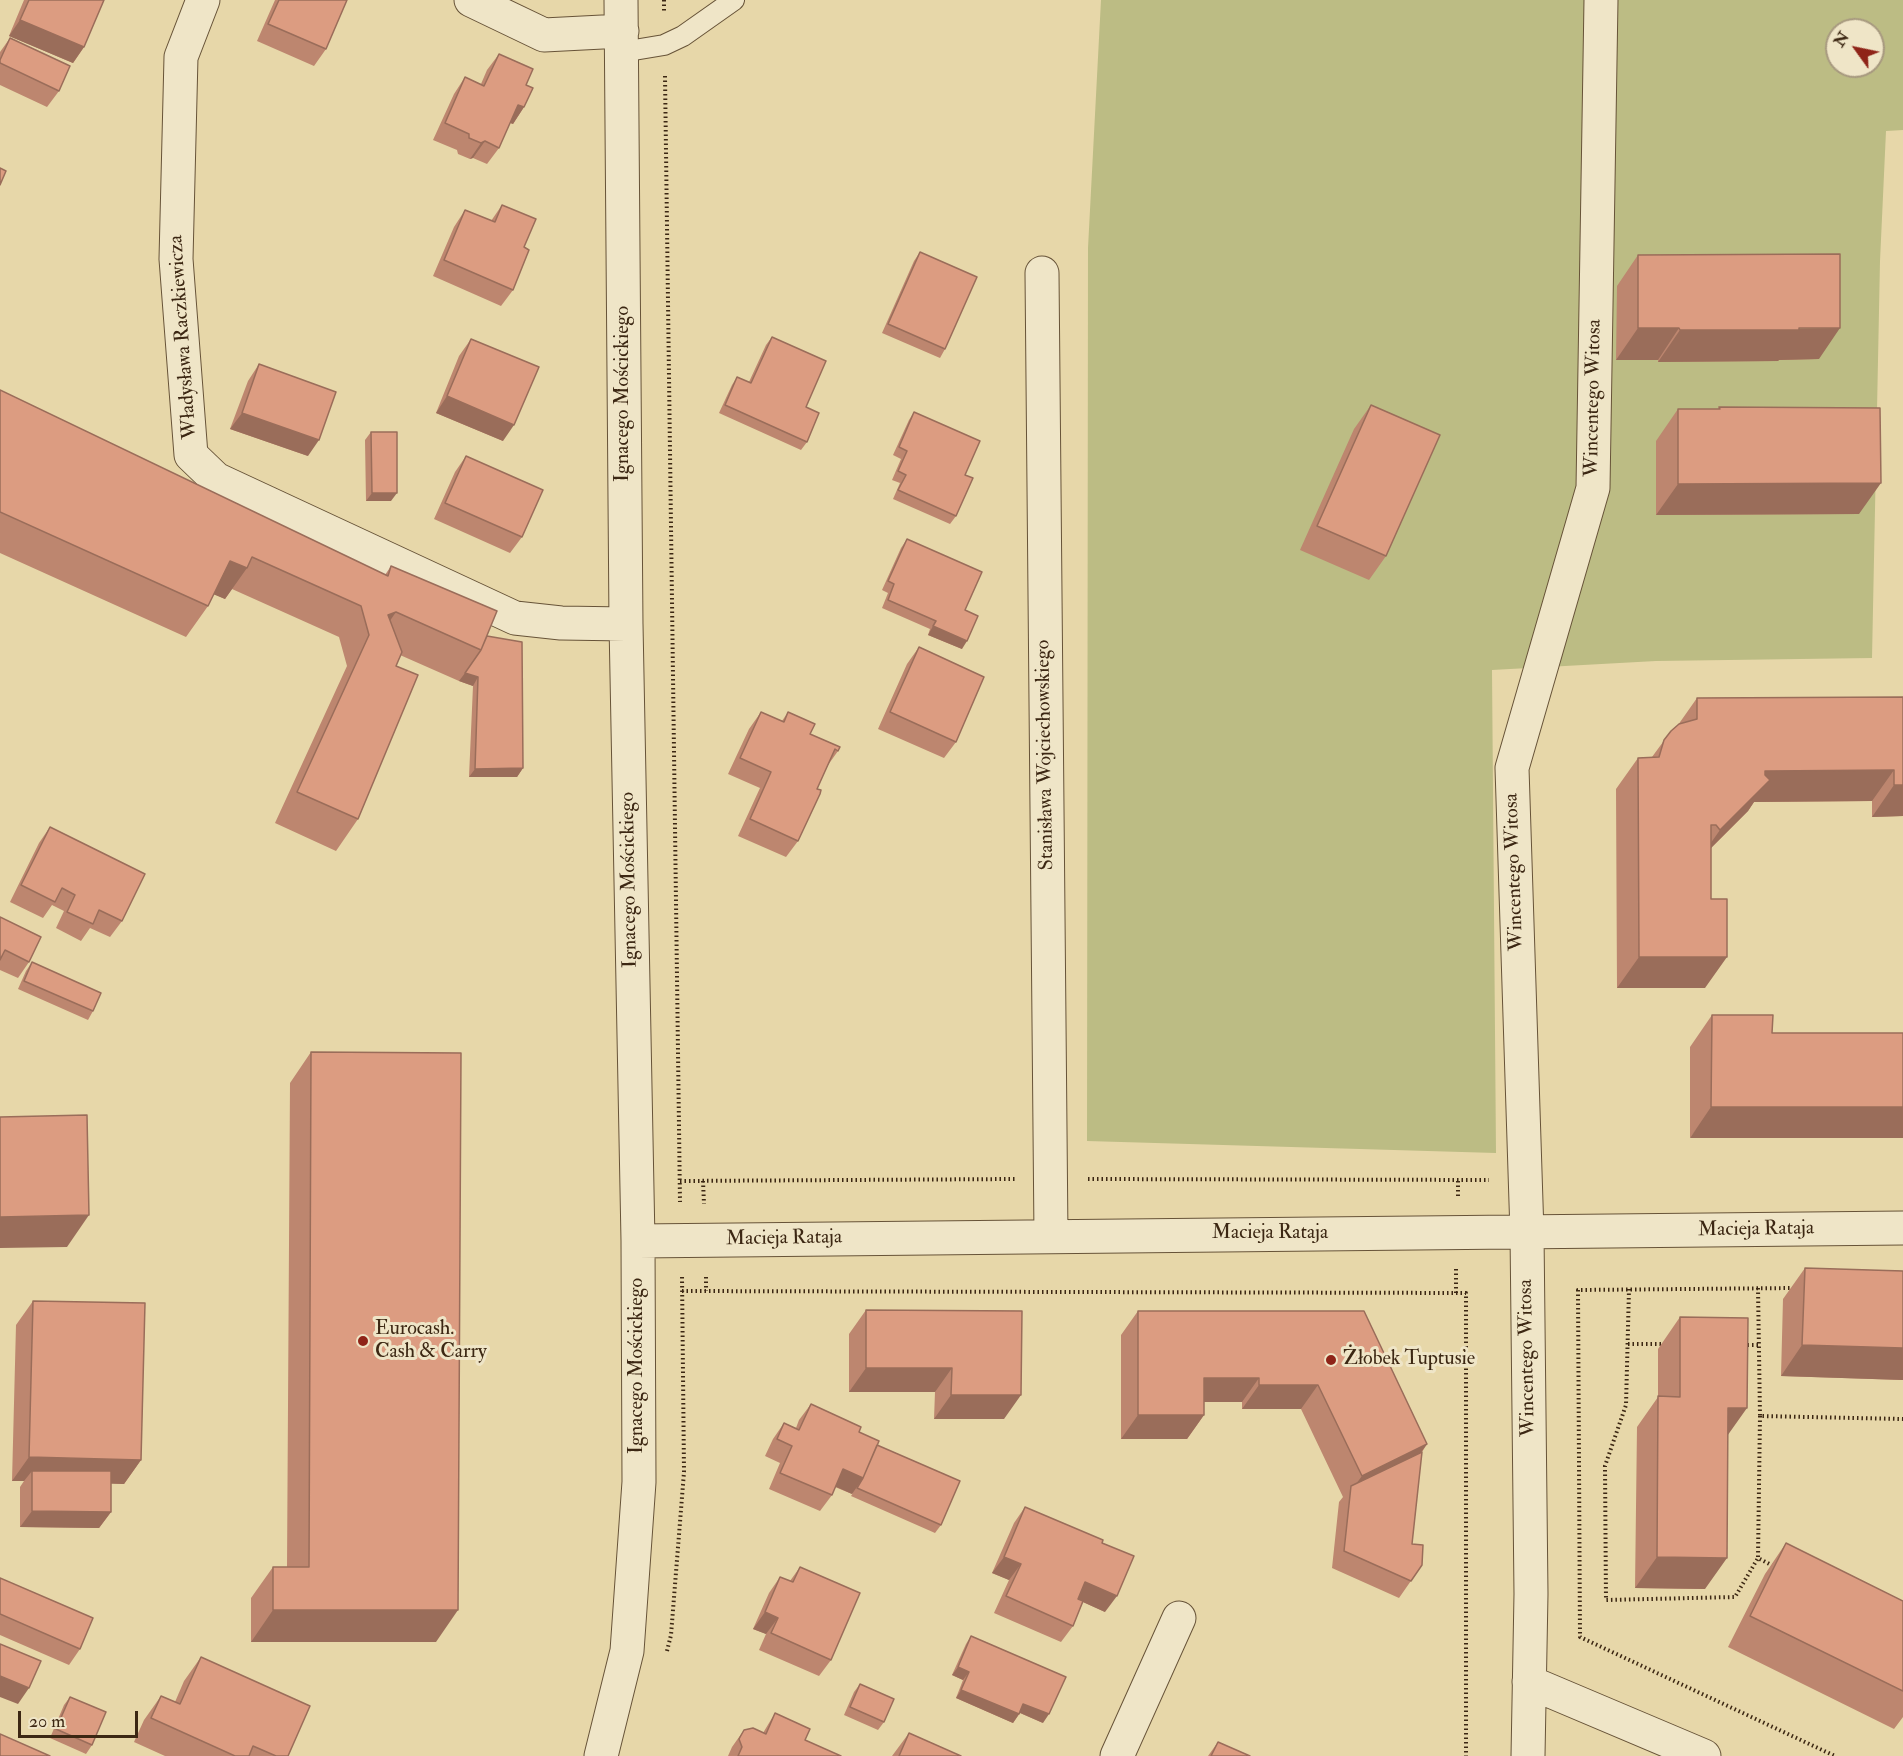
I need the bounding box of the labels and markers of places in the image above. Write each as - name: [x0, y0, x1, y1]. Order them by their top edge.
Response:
- place label: Eurocash. Cash & Carry: [375, 1318, 487, 1365]
- marker: Eurocash. Cash & Carry: [356, 1334, 370, 1348]
- place label: Żłobek Tuptusie: [1343, 1348, 1475, 1372]
- marker: Żłobek Tuptusie: [1324, 1353, 1338, 1367]

